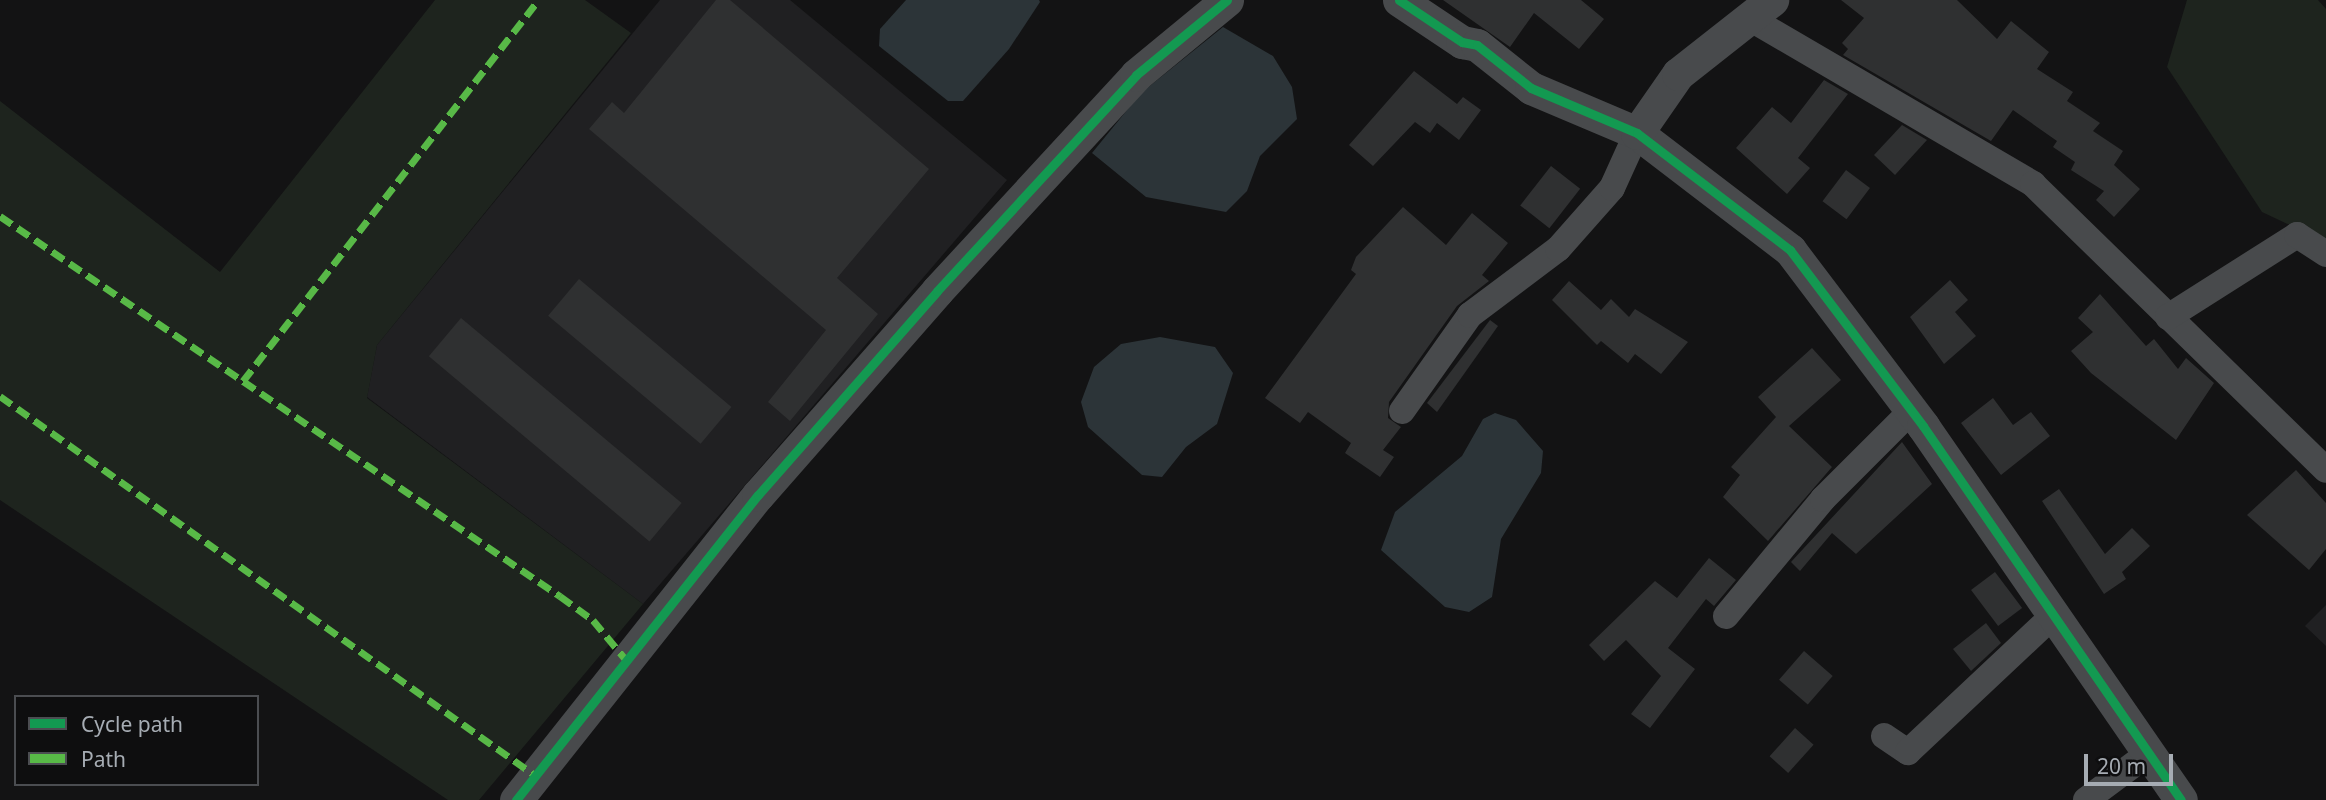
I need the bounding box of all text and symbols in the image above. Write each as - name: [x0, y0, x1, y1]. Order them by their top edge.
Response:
- legend: [14, 695, 259, 786]
- text: Cycle path: [81, 710, 183, 738]
- scale bar: [2088, 740, 2177, 784]
- text: Path: [81, 745, 126, 773]
- text: 20 m: [2097, 752, 2146, 780]

